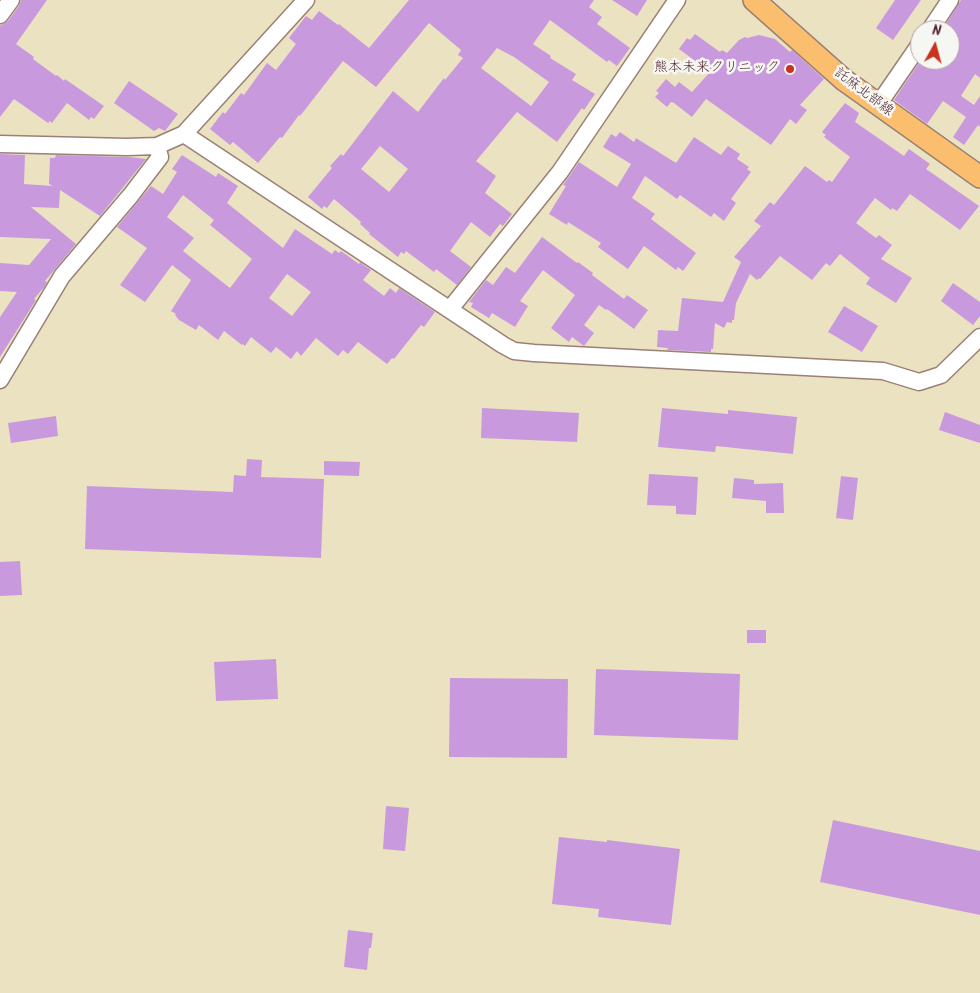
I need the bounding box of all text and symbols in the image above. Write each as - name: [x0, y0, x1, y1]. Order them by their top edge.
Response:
- north arrow: [910, 20, 960, 70]
- text: N: [931, 20, 942, 43]
- place label: 熊本未来クリニック: [654, 61, 780, 77]
- marker: 熊本未来クリニック: [784, 63, 796, 75]
- street label: 託麻北部線: [830, 65, 896, 121]

